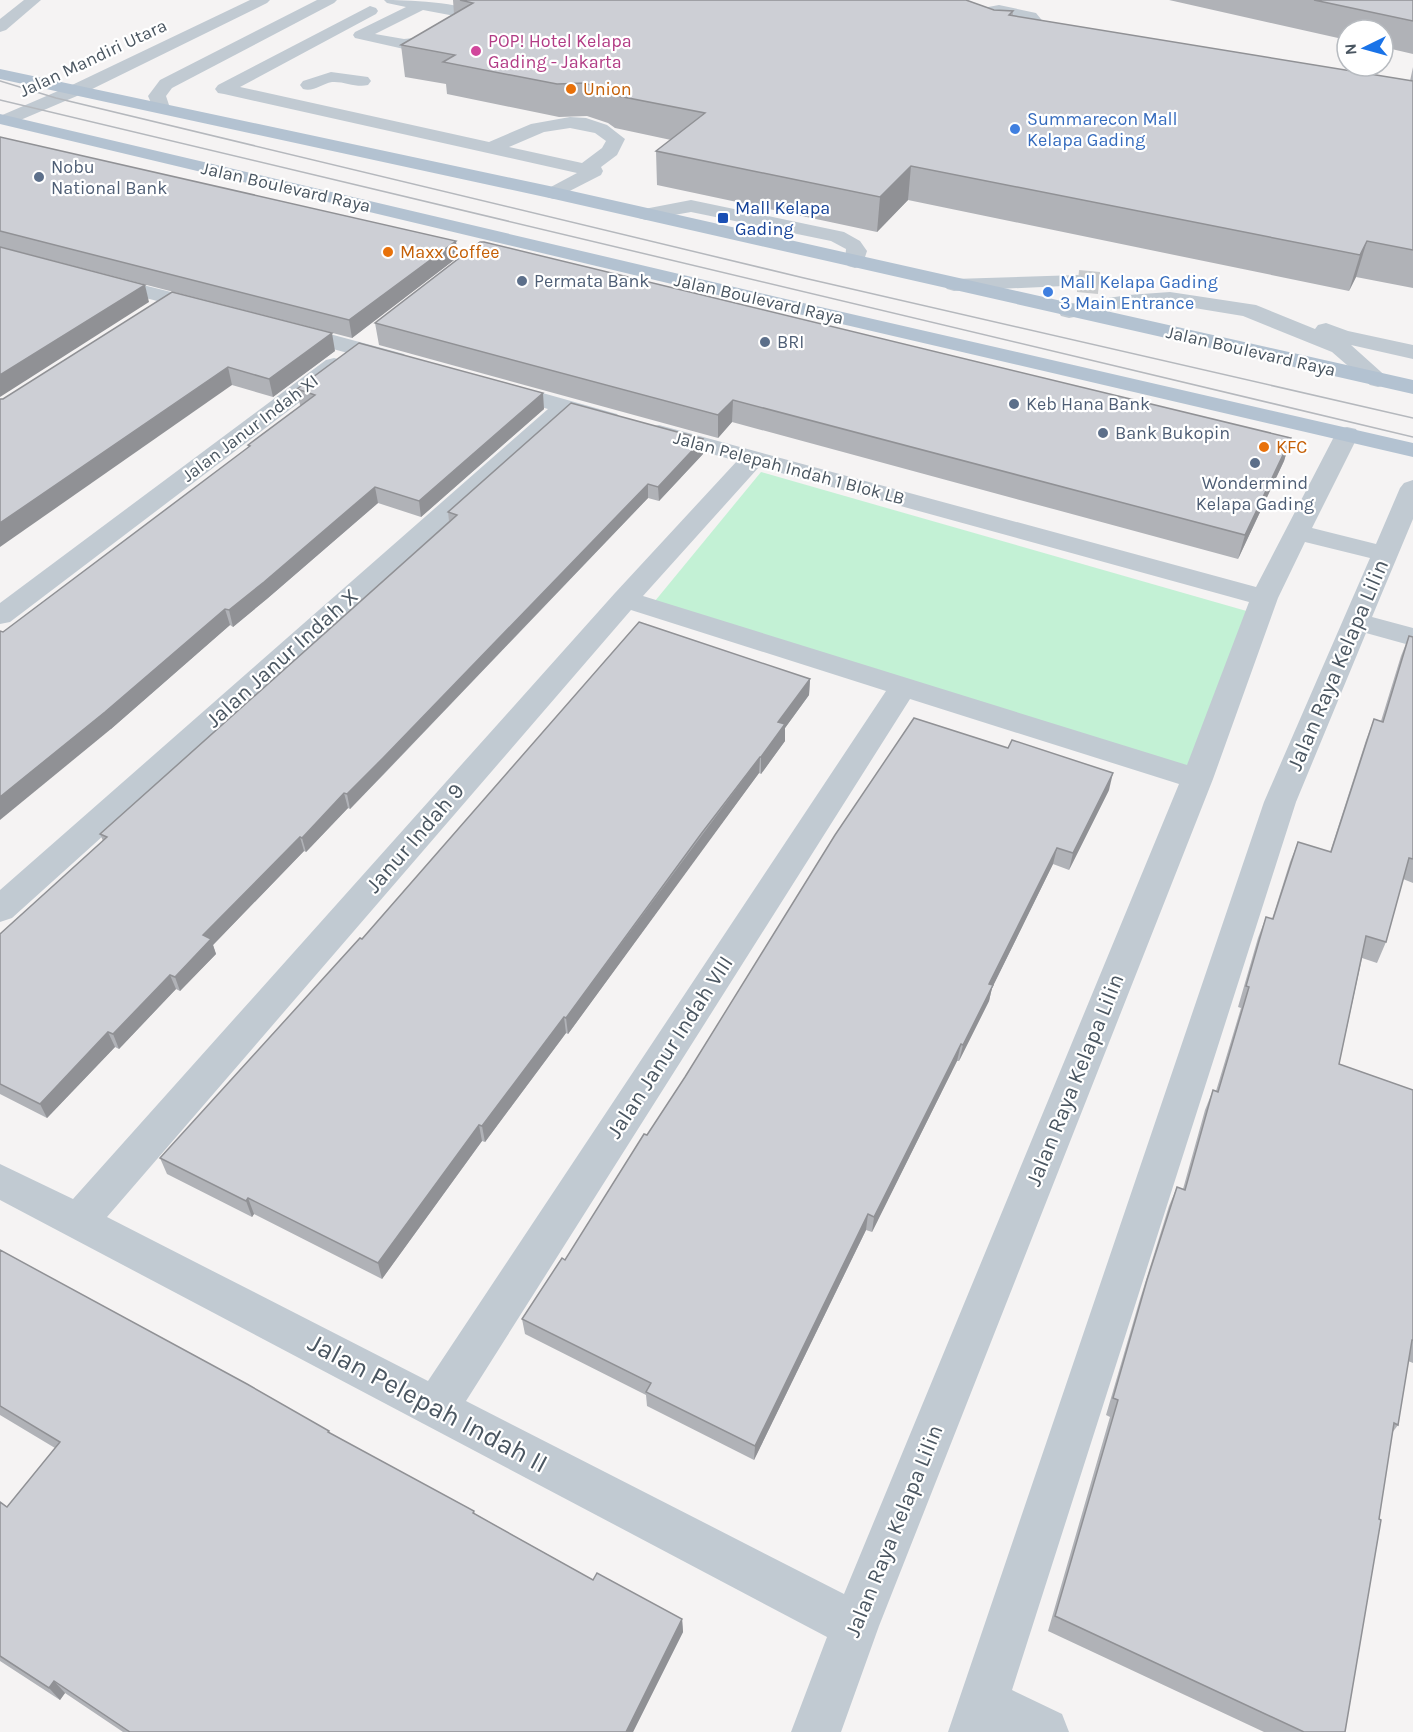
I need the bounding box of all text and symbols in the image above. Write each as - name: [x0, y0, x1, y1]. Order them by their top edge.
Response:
- street label: Jalan Mandiri Utara: [16, 14, 170, 102]
- north arrow: [1335, 18, 1395, 78]
- place label: POP! Hotel Kelapa Gading - Jakarta: [488, 30, 632, 73]
- text: N: [1341, 43, 1361, 56]
- marker: POP! Hotel Kelapa Gading - Jakarta: [469, 44, 483, 58]
- place label: Union: [583, 78, 632, 100]
- marker: Union: [564, 82, 578, 96]
- place label: Summarecon Mall Kelapa Gading: [1027, 108, 1178, 151]
- marker: Summarecon Mall Kelapa Gading: [1008, 122, 1022, 136]
- place label: Nobu National Bank: [51, 156, 167, 199]
- street label: Jalan Boulevard Raya: [199, 157, 373, 217]
- marker: Nobu National Bank: [32, 170, 46, 184]
- place label: Mall Kelapa Gading: [735, 197, 830, 240]
- marker: Mall Kelapa Gading: [716, 211, 730, 225]
- place label: Maxx Coffee: [400, 241, 500, 263]
- marker: Maxx Coffee: [381, 245, 395, 259]
- street label: Jalan Boulevard Raya: [672, 269, 846, 329]
- place label: Permata Bank: [534, 270, 650, 292]
- place label: Mall Kelapa Gading 3 Main Entrance: [1060, 271, 1218, 314]
- marker: Permata Bank: [515, 274, 529, 288]
- marker: Mall Kelapa Gading 3 Main Entrance: [1041, 285, 1055, 299]
- street label: Jalan Boulevard Raya: [1164, 321, 1338, 381]
- place label: BRI: [777, 331, 804, 353]
- marker: BRI: [758, 335, 772, 349]
- street label: Jalan Janur Indah XI: [177, 370, 323, 486]
- place label: Keb Hana Bank: [1026, 393, 1150, 415]
- marker: Keb Hana Bank: [1007, 397, 1021, 411]
- place label: Bank Bukopin: [1115, 422, 1230, 444]
- marker: Bank Bukopin: [1096, 426, 1110, 440]
- street label: Jalan Pelepah Indah 1 Blok LB: [671, 427, 907, 509]
- place label: KFC: [1276, 436, 1307, 458]
- marker: KFC: [1257, 440, 1271, 454]
- marker: Wondermind Kelapa Gading: [1248, 456, 1262, 470]
- place label: Wondermind Kelapa Gading: [1196, 472, 1314, 515]
- street label: Jalan Raya Kelapa Lilin: [1282, 555, 1394, 775]
- street label: Jalan Janur Indah X: [201, 583, 363, 733]
- street label: Janur Indah 9: [360, 778, 470, 898]
- street label: Jalan Janur Indah VIII: [601, 951, 739, 1143]
- street label: Jalan Raya Kelapa Lilin: [1020, 970, 1130, 1190]
- street label: Jalan Pelepah Indah II: [303, 1326, 553, 1480]
- street label: Jalan Raya Kelapa Lilin: [839, 1421, 949, 1641]

